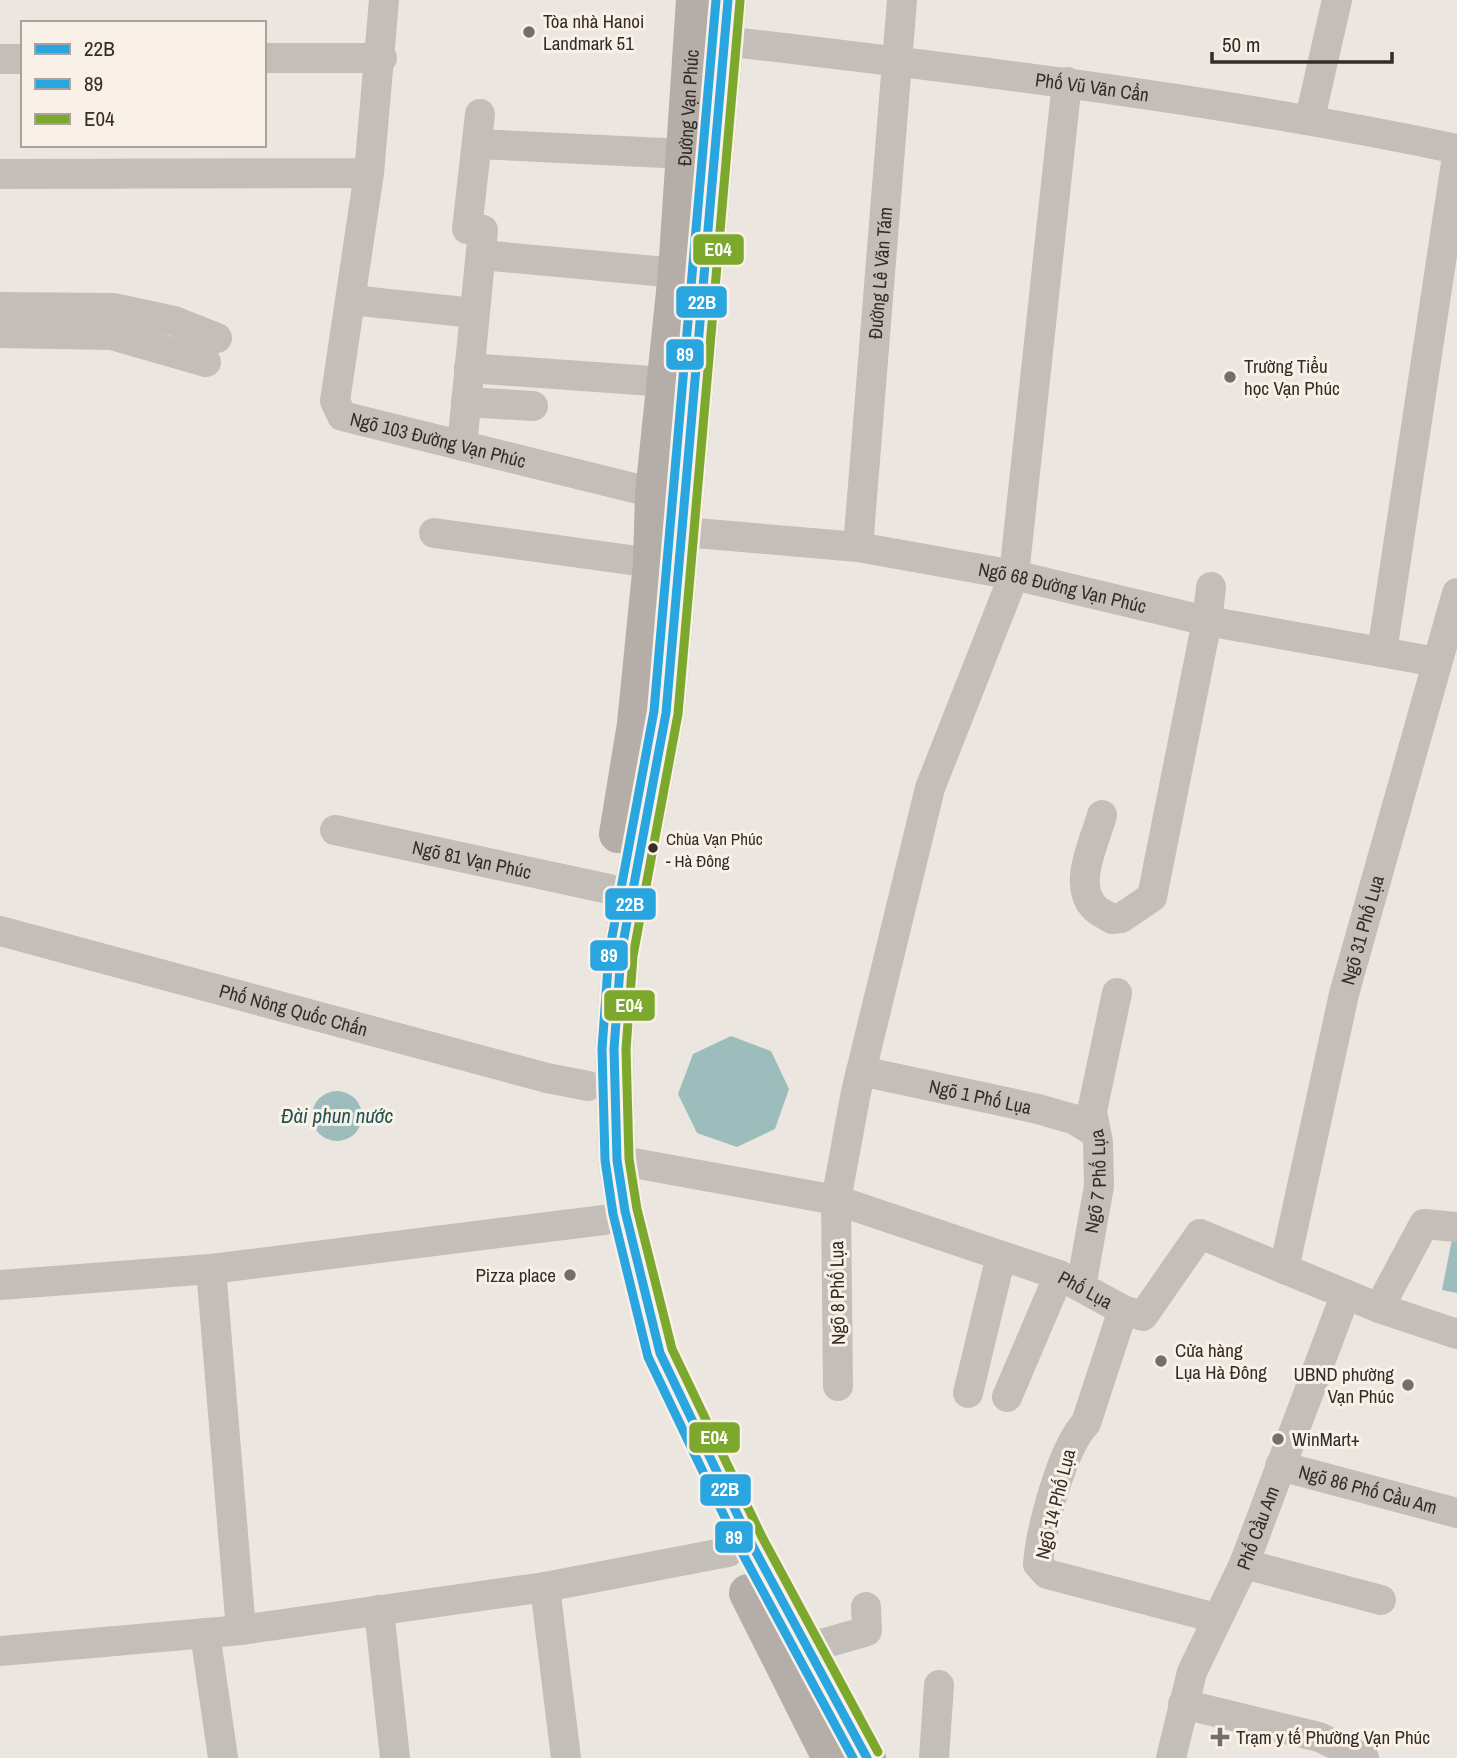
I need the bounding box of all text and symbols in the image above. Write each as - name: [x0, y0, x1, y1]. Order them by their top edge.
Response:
- place label: Tòa nhà Hanoi Landmark 51: [543, 8, 644, 56]
- legend: [21, 21, 266, 147]
- scale bar: [1212, 21, 1392, 65]
- marker: Tòa nhà Hanoi Landmark 51: [521, 24, 537, 40]
- text: 50 m: [1222, 30, 1260, 59]
- text: 22B: [84, 34, 115, 63]
- street label: Đường Vạn Phúc: [671, 49, 705, 167]
- street label: Phố Vũ Văn Cẩn: [1034, 66, 1151, 108]
- text: 89: [84, 69, 103, 98]
- text: E04: [84, 104, 115, 133]
- street label: Đường Lê Văn Tám: [862, 206, 898, 340]
- line badge: E04: [692, 233, 745, 266]
- text: E04: [704, 236, 732, 262]
- line badge: 22B: [675, 285, 728, 319]
- text: 22B: [688, 289, 716, 315]
- line badge: 89: [665, 338, 705, 371]
- text: 89: [676, 341, 694, 367]
- place label: Trường Tiểu học Vạn Phúc: [1244, 353, 1340, 401]
- marker: Trường Tiểu học Vạn Phúc: [1222, 369, 1238, 385]
- street label: Ngõ 103 Đường Vạn Phúc: [348, 406, 529, 474]
- street label: Ngõ 68 Đường Vạn Phúc: [976, 556, 1149, 619]
- place label: Chùa Vạn Phúc - Hà Đông: [666, 827, 763, 872]
- street label: Ngõ 81 Vạn Phúc: [410, 834, 534, 885]
- marker: Chùa Vạn Phúc - Hà Đông: [646, 841, 660, 855]
- street label: Ngõ 31 Phố Lụa: [1334, 872, 1390, 988]
- line badge: 22B: [604, 887, 657, 921]
- text: 22B: [616, 891, 644, 917]
- line badge: 89: [589, 939, 629, 972]
- text: 89: [600, 942, 618, 968]
- street label: Phố Nông Quốc Chấn: [217, 978, 371, 1042]
- line badge: E04: [603, 989, 656, 1022]
- text: E04: [615, 992, 643, 1018]
- street label: Ngõ 1 Phố Lụa: [927, 1073, 1034, 1120]
- water label: Đài phun nước: [281, 1101, 393, 1130]
- street label: Ngõ 7 Phố Lụa: [1078, 1127, 1112, 1235]
- street label: Ngõ 8 Phố Lụa: [823, 1240, 851, 1345]
- place label: Pizza place: [475, 1262, 556, 1288]
- street label: Phố Lụa: [1054, 1264, 1117, 1315]
- marker: Pizza place: [562, 1267, 578, 1283]
- place label: Cửa hàng Lụa Hà Đông: [1175, 1337, 1267, 1385]
- marker: Cửa hàng Lụa Hà Đông: [1153, 1353, 1169, 1369]
- place label: UBND phường Vạn Phúc: [1294, 1361, 1394, 1409]
- marker: UBND phường Vạn Phúc: [1400, 1377, 1416, 1393]
- line badge: E04: [688, 1421, 741, 1454]
- text: E04: [700, 1424, 728, 1450]
- place label: WinMart+: [1292, 1426, 1360, 1452]
- marker: WinMart+: [1270, 1431, 1286, 1447]
- street label: Ngõ 14 Phố Lụa: [1029, 1446, 1081, 1562]
- street label: Ngõ 86 Phố Cầu Am: [1296, 1459, 1440, 1520]
- line badge: 22B: [699, 1473, 752, 1507]
- text: 22B: [711, 1476, 739, 1502]
- street label: Phố Cầu Am: [1230, 1482, 1285, 1573]
- line badge: 89: [714, 1520, 754, 1554]
- text: 89: [725, 1524, 743, 1550]
- place label: Trạm y tế Phường Vạn Phúc: [1236, 1724, 1430, 1750]
- marker: Trạm y tế Phường Vạn Phúc: [1210, 1727, 1230, 1747]

